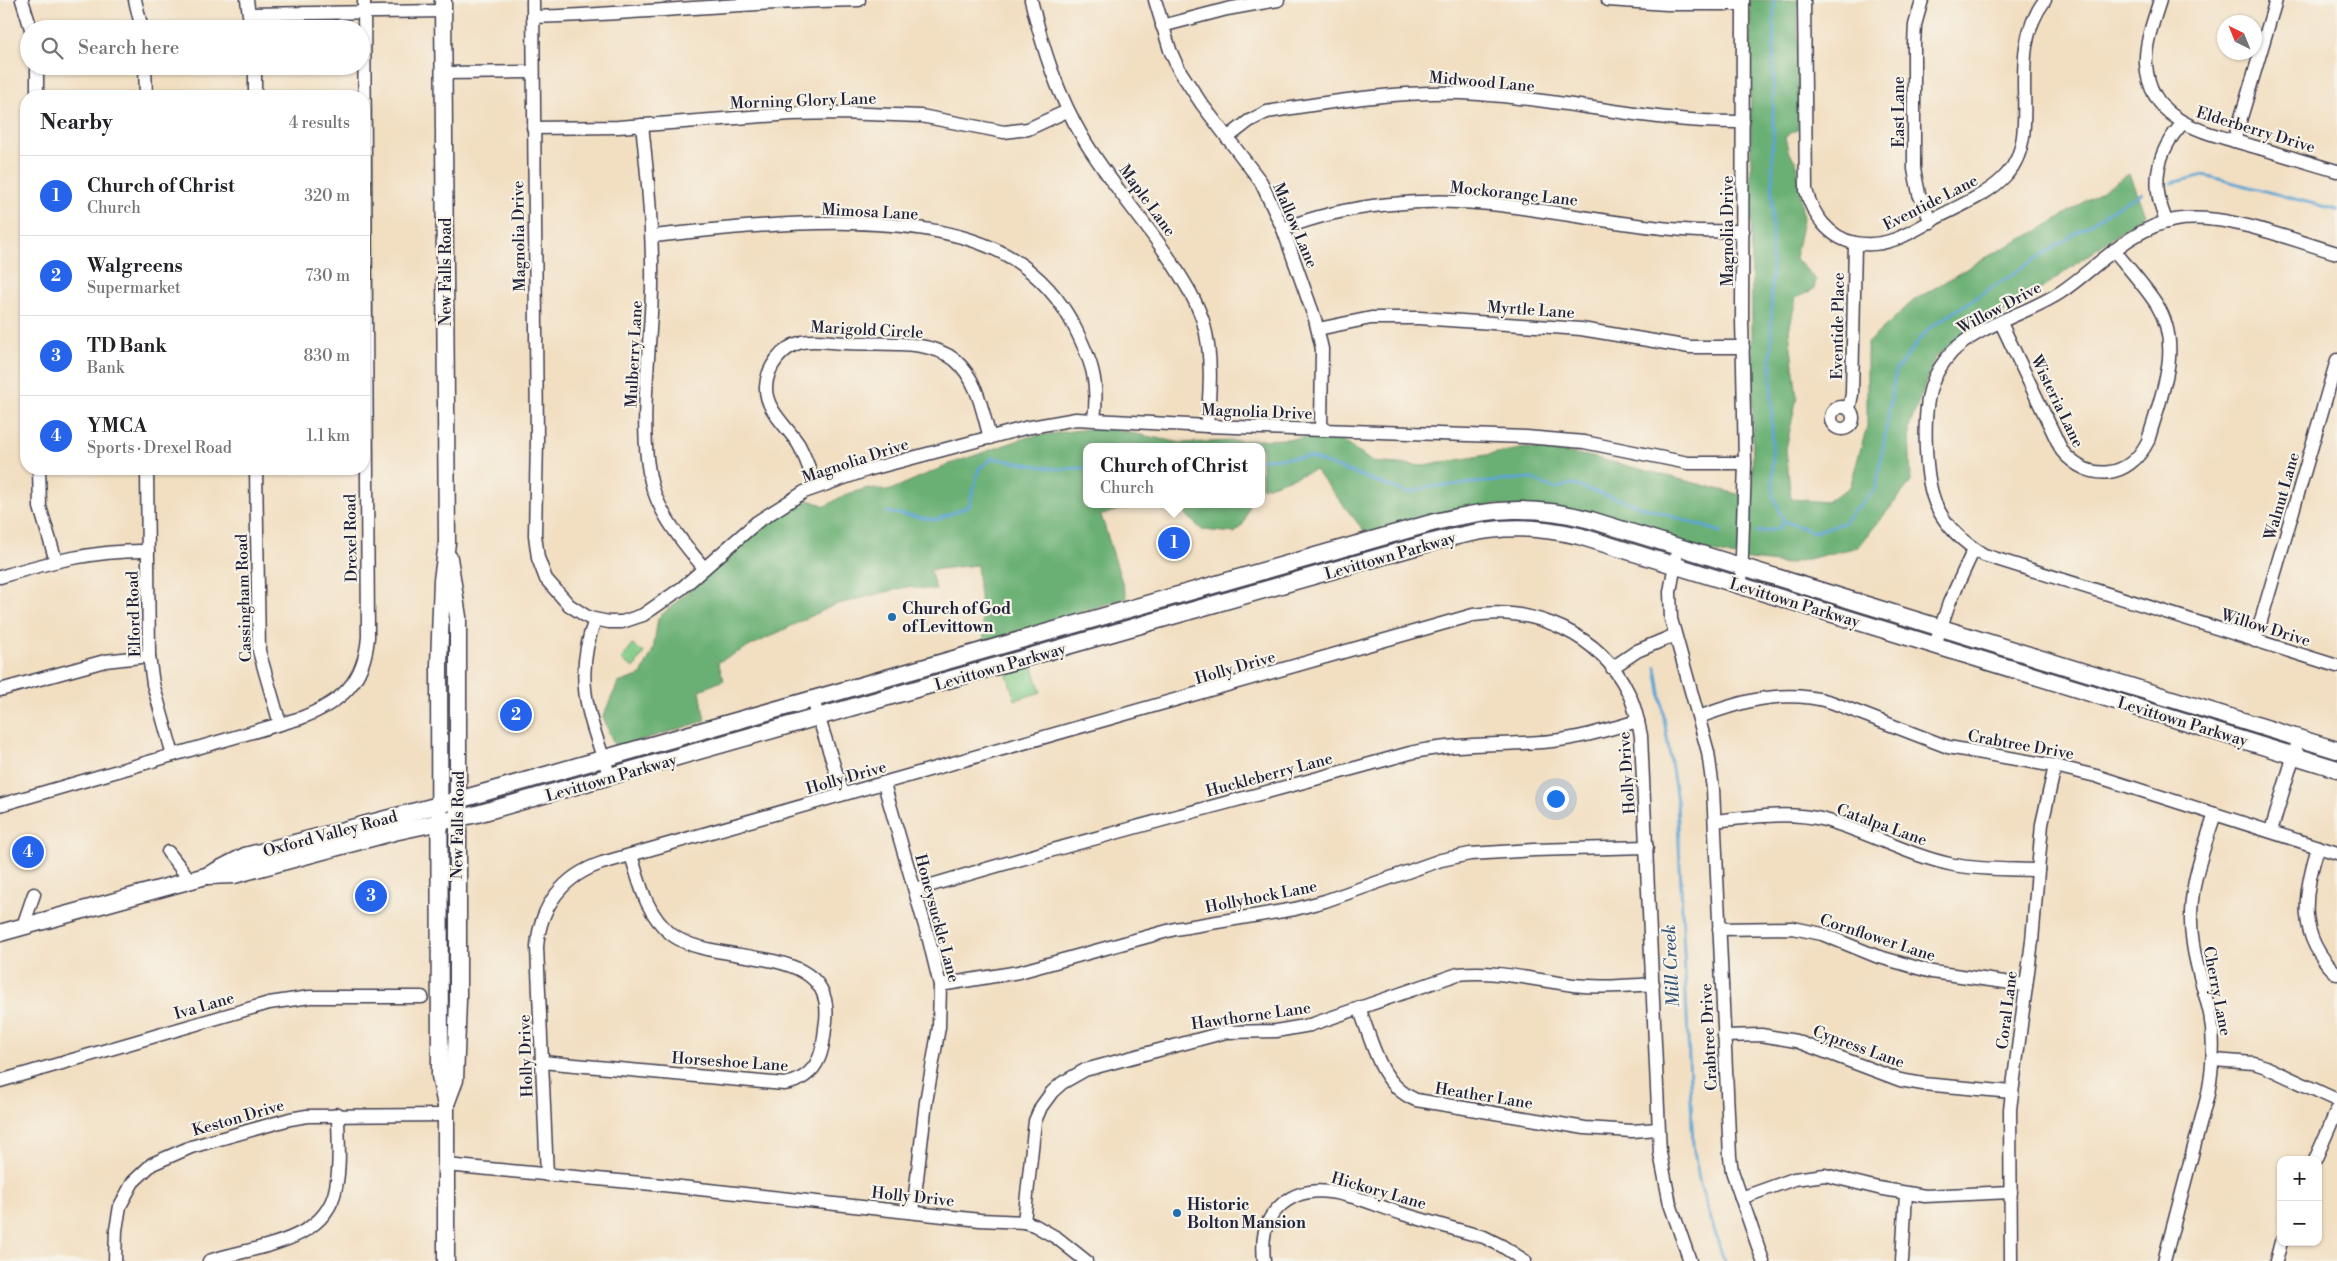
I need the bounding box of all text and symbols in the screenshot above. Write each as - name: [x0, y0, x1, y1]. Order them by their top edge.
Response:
- north arrow: [2217, 15, 2262, 60]
- search box: [20, 20, 370, 75]
- icon: search: [38, 34, 66, 62]
- text: Search here: [78, 36, 179, 60]
- street label: Midwood Lane: [1428, 67, 1536, 97]
- street label: East Lane: [1889, 76, 1909, 148]
- street label: Morning Glory Lane: [729, 88, 877, 114]
- street label: Elderberry Drive: [2194, 102, 2318, 158]
- text: Nearby: [40, 110, 113, 136]
- text: 4 results: [289, 113, 350, 133]
- street label: Maple Lane: [1114, 161, 1180, 240]
- street label: Eventide Lane: [1880, 170, 1981, 235]
- text: Church of Christ: [87, 174, 235, 198]
- street label: Magnolia Drive: [1718, 175, 1738, 287]
- street label: Mockorange Lane: [1449, 177, 1579, 211]
- street label: Magnolia Drive: [508, 180, 530, 292]
- street label: Mallow Lane: [1268, 180, 1322, 271]
- text: 1: [52, 186, 60, 206]
- text: 320 m: [304, 186, 350, 206]
- text: Church: [87, 198, 141, 218]
- street label: Mimosa Lane: [821, 199, 919, 225]
- street label: New Falls Road: [436, 218, 456, 326]
- text: Walgreens: [87, 254, 183, 278]
- text: 2: [51, 266, 61, 286]
- text: 730 m: [305, 266, 350, 286]
- street label: Eventide Place: [1827, 272, 1849, 380]
- street label: Willow Drive: [1953, 277, 2045, 339]
- text: Supermarket: [87, 278, 181, 298]
- street label: Myrtle Lane: [1487, 297, 1575, 323]
- street label: Mulberry Lane: [621, 300, 647, 408]
- street label: Marigold Circle: [810, 317, 924, 343]
- text: TD Bank: [87, 334, 167, 358]
- text: 3: [51, 346, 61, 366]
- text: 830 m: [303, 346, 350, 366]
- street label: Wisteria Lane: [2026, 351, 2088, 451]
- text: Bank: [87, 358, 124, 378]
- street label: Magnolia Drive: [1201, 400, 1313, 424]
- text: YMCA: [87, 414, 147, 438]
- text: 4: [51, 426, 61, 446]
- text: 1.1 km: [306, 426, 350, 446]
- street label: Magnolia Drive: [799, 434, 911, 488]
- text: Sports · Drexel Road: [87, 438, 232, 458]
- popup: [1083, 443, 1265, 508]
- street label: Walnut Lane: [2260, 450, 2304, 543]
- text: Church of Christ: [1100, 454, 1248, 478]
- text: Church: [1100, 478, 1154, 498]
- street label: Drexel Road: [340, 494, 362, 582]
- pin: 1: [1158, 524, 1190, 562]
- street label: Levittown Parkway: [1322, 528, 1458, 584]
- street label: Cassingham Road: [232, 534, 256, 662]
- street label: Elford Road: [122, 570, 146, 658]
- street label: Levittown Parkway: [1727, 574, 1863, 632]
- place label: Church of God of Levittown: [902, 599, 1011, 637]
- street label: Willow Drive: [2218, 605, 2313, 651]
- marker: Church of God of Levittown: [886, 611, 898, 623]
- street label: Levittown Parkway: [932, 639, 1068, 695]
- street label: Holly Drive: [1193, 647, 1278, 689]
- street label: Levittown Parkway: [2115, 693, 2251, 751]
- pin: 2: [500, 696, 532, 734]
- street label: Crabtree Drive: [1966, 726, 2076, 764]
- street label: Holly Drive: [1614, 731, 1640, 815]
- street label: Huckleberry Lane: [1204, 748, 1335, 802]
- street label: Levittown Parkway: [543, 750, 679, 806]
- street label: Holly Drive: [804, 757, 889, 799]
- street label: New Falls Road: [447, 771, 469, 879]
- your location: [1543, 786, 1569, 812]
- street label: Catalpa Lane: [1834, 799, 1930, 851]
- street label: Oxford Valley Road: [261, 806, 400, 861]
- pin: 4: [12, 833, 44, 871]
- street label: Honeysuckle Lane: [910, 852, 964, 985]
- street label: Hollyhock Lane: [1203, 876, 1319, 918]
- pin: 3: [355, 877, 387, 915]
- street label: Cornflower Lane: [1817, 910, 1938, 966]
- water label: Mill Creek: [1658, 924, 1685, 1008]
- street label: Cherry Lane: [2199, 945, 2235, 1038]
- street label: Coral Lane: [1992, 970, 2022, 1051]
- street label: Crabtree Drive: [1696, 983, 1722, 1091]
- street label: Iva Lane: [172, 988, 237, 1024]
- street label: Hawthorne Lane: [1190, 998, 1312, 1034]
- street label: Holly Drive: [515, 1014, 537, 1098]
- street label: Cypress Lane: [1810, 1021, 1907, 1073]
- street label: Horseshoe Lane: [671, 1048, 789, 1076]
- street label: Heather Lane: [1433, 1078, 1534, 1114]
- street label: Keston Drive: [190, 1095, 287, 1141]
- map controls: [2277, 1156, 2322, 1246]
- button: +: [2277, 1156, 2322, 1201]
- street label: Hickory Lane: [1329, 1168, 1429, 1214]
- street label: Holly Drive: [870, 1183, 955, 1211]
- place label: Historic Bolton Mansion: [1187, 1195, 1306, 1233]
- button: −: [2277, 1201, 2322, 1246]
- marker: Historic Bolton Mansion: [1171, 1207, 1183, 1219]

